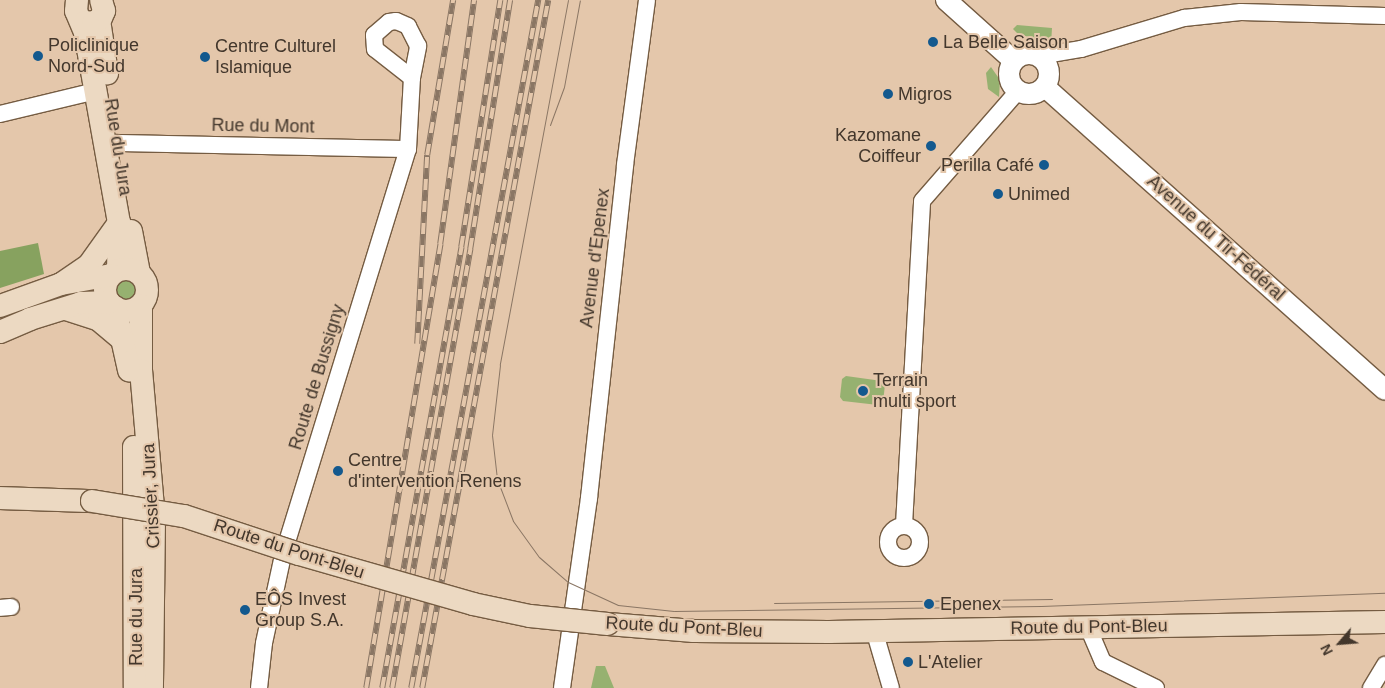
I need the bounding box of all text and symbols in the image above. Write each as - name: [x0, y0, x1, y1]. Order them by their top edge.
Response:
- place label: La Belle Saison: [943, 31, 1068, 53]
- place label: Policlinique Nord-Sud: [48, 35, 139, 78]
- place label: Centre Culturel Islamique: [215, 36, 336, 78]
- marker: La Belle Saison: [927, 36, 939, 48]
- marker: Policlinique Nord-Sud: [32, 50, 44, 62]
- marker: Centre Culturel Islamique: [199, 51, 211, 63]
- place label: Migros: [898, 83, 952, 105]
- marker: Migros: [882, 88, 894, 100]
- street label: Rue du Jura: [100, 97, 136, 197]
- street label: Rue du Mont: [211, 114, 315, 138]
- place label: Kazomane Coiffeur: [835, 125, 921, 168]
- marker: Kazomane Coiffeur: [925, 140, 937, 152]
- place label: Perilla Café: [941, 154, 1034, 176]
- marker: Perilla Café: [1038, 159, 1050, 171]
- street label: Avenue du Tir-Fédéral: [1143, 170, 1289, 306]
- place label: Unimed: [1008, 183, 1070, 205]
- street label: Avenue d'Epenex: [576, 187, 614, 329]
- marker: Unimed: [992, 188, 1004, 200]
- street label: Route de Bussigny: [285, 302, 349, 452]
- place label: Terrain multi sport: [873, 370, 956, 412]
- marker: Terrain multi sport: [857, 385, 869, 397]
- street label: Crissier, Jura: [137, 443, 165, 549]
- place label: Centre d'intervention Renens: [348, 450, 522, 492]
- marker: Centre d'intervention Renens: [332, 465, 344, 477]
- street label: Route du Pont-Bleu: [211, 514, 367, 584]
- street label: Rue du Jura: [125, 568, 147, 666]
- place label: EÔS Invest Group S.A.: [255, 589, 346, 632]
- place label: Epenex: [940, 593, 1001, 615]
- marker: Epenex: [922, 597, 936, 611]
- marker: EÔS Invest Group S.A.: [239, 604, 251, 616]
- street label: Route du Pont-Bleu: [605, 612, 763, 642]
- street label: Route du Pont-Bleu: [1010, 615, 1168, 639]
- north arrow: [1315, 618, 1365, 668]
- text: N: [1317, 642, 1336, 658]
- place label: L'Atelier: [918, 651, 982, 673]
- marker: L'Atelier: [902, 656, 914, 668]

